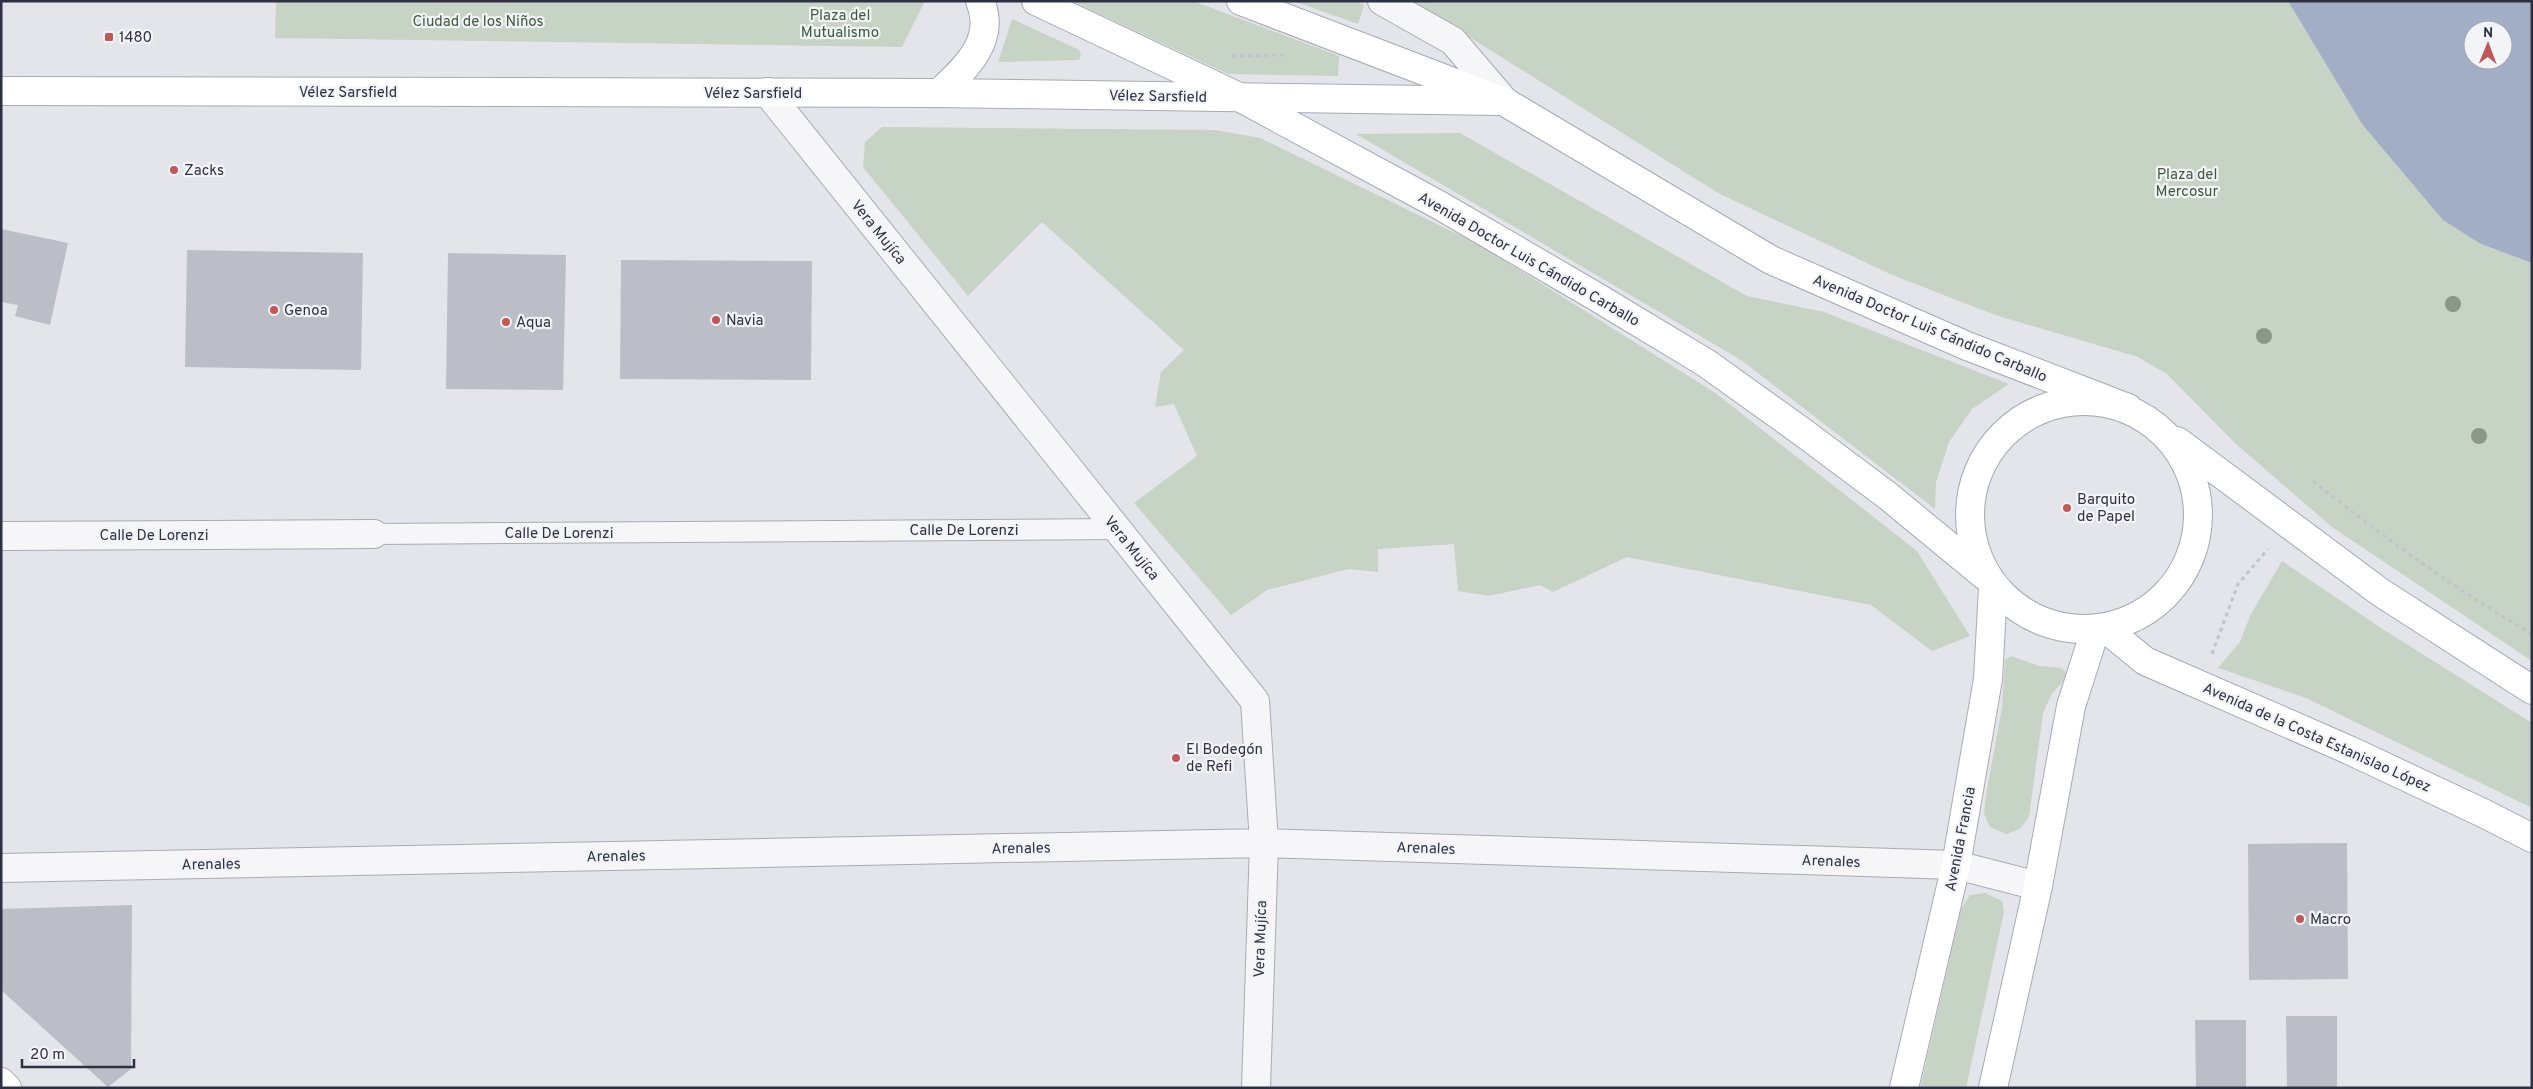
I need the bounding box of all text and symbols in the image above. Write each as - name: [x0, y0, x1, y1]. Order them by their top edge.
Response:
- park label: Plaza del Mutualismo: [801, 7, 879, 43]
- park label: Ciudad de los Niños: [412, 13, 544, 32]
- north arrow: [2463, 20, 2513, 70]
- text: N: [2483, 25, 2493, 42]
- place label: 1480: [119, 29, 152, 48]
- marker: 1480: [103, 31, 115, 43]
- street label: Vélez Sarsfield: [299, 84, 397, 103]
- street label: Vélez Sarsfield: [704, 85, 802, 104]
- street label: Vélez Sarsfield: [1109, 87, 1207, 108]
- place label: Zacks: [184, 162, 224, 181]
- marker: Zacks: [168, 164, 180, 176]
- park label: Plaza del Mercosur: [2156, 166, 2219, 202]
- street label: Avenida Doctor Luis Cándido Carballo: [1414, 189, 1643, 332]
- street label: Vera Mujíca: [846, 197, 910, 269]
- street label: Avenida Doctor Luis Cándido Carballo: [1809, 271, 2050, 388]
- place label: Genoa: [284, 302, 328, 321]
- marker: Genoa: [268, 304, 280, 316]
- place label: Navia: [726, 312, 763, 331]
- place label: Aqua: [516, 314, 551, 333]
- marker: Navia: [710, 314, 722, 326]
- marker: Aqua: [500, 316, 512, 328]
- place label: Barquito de Papel: [2077, 491, 2135, 527]
- marker: Barquito de Papel: [2061, 502, 2073, 514]
- street label: Vera Mujíca: [1099, 513, 1163, 585]
- street label: Calle De Lorenzi: [910, 522, 1018, 541]
- street label: Calle De Lorenzi: [505, 525, 613, 544]
- street label: Calle De Lorenzi: [100, 527, 208, 546]
- street label: Avenida de la Costa Estanislao López: [2199, 679, 2434, 797]
- place label: El Bodegón de Refi: [1186, 741, 1263, 777]
- marker: El Bodegón de Refi: [1170, 752, 1182, 764]
- street label: Avenida Francia: [1942, 785, 1981, 893]
- street label: Arenales: [991, 839, 1051, 860]
- street label: Arenales: [1396, 839, 1456, 860]
- street label: Arenales: [586, 847, 646, 868]
- street label: Arenales: [1801, 852, 1861, 873]
- street label: Arenales: [181, 855, 241, 876]
- street label: Vera Mujíca: [1251, 900, 1272, 978]
- place label: Macro: [2310, 911, 2351, 930]
- marker: Macro: [2294, 913, 2306, 925]
- scale bar: [22, 1036, 135, 1068]
- text: 20 m: [30, 1046, 65, 1065]

